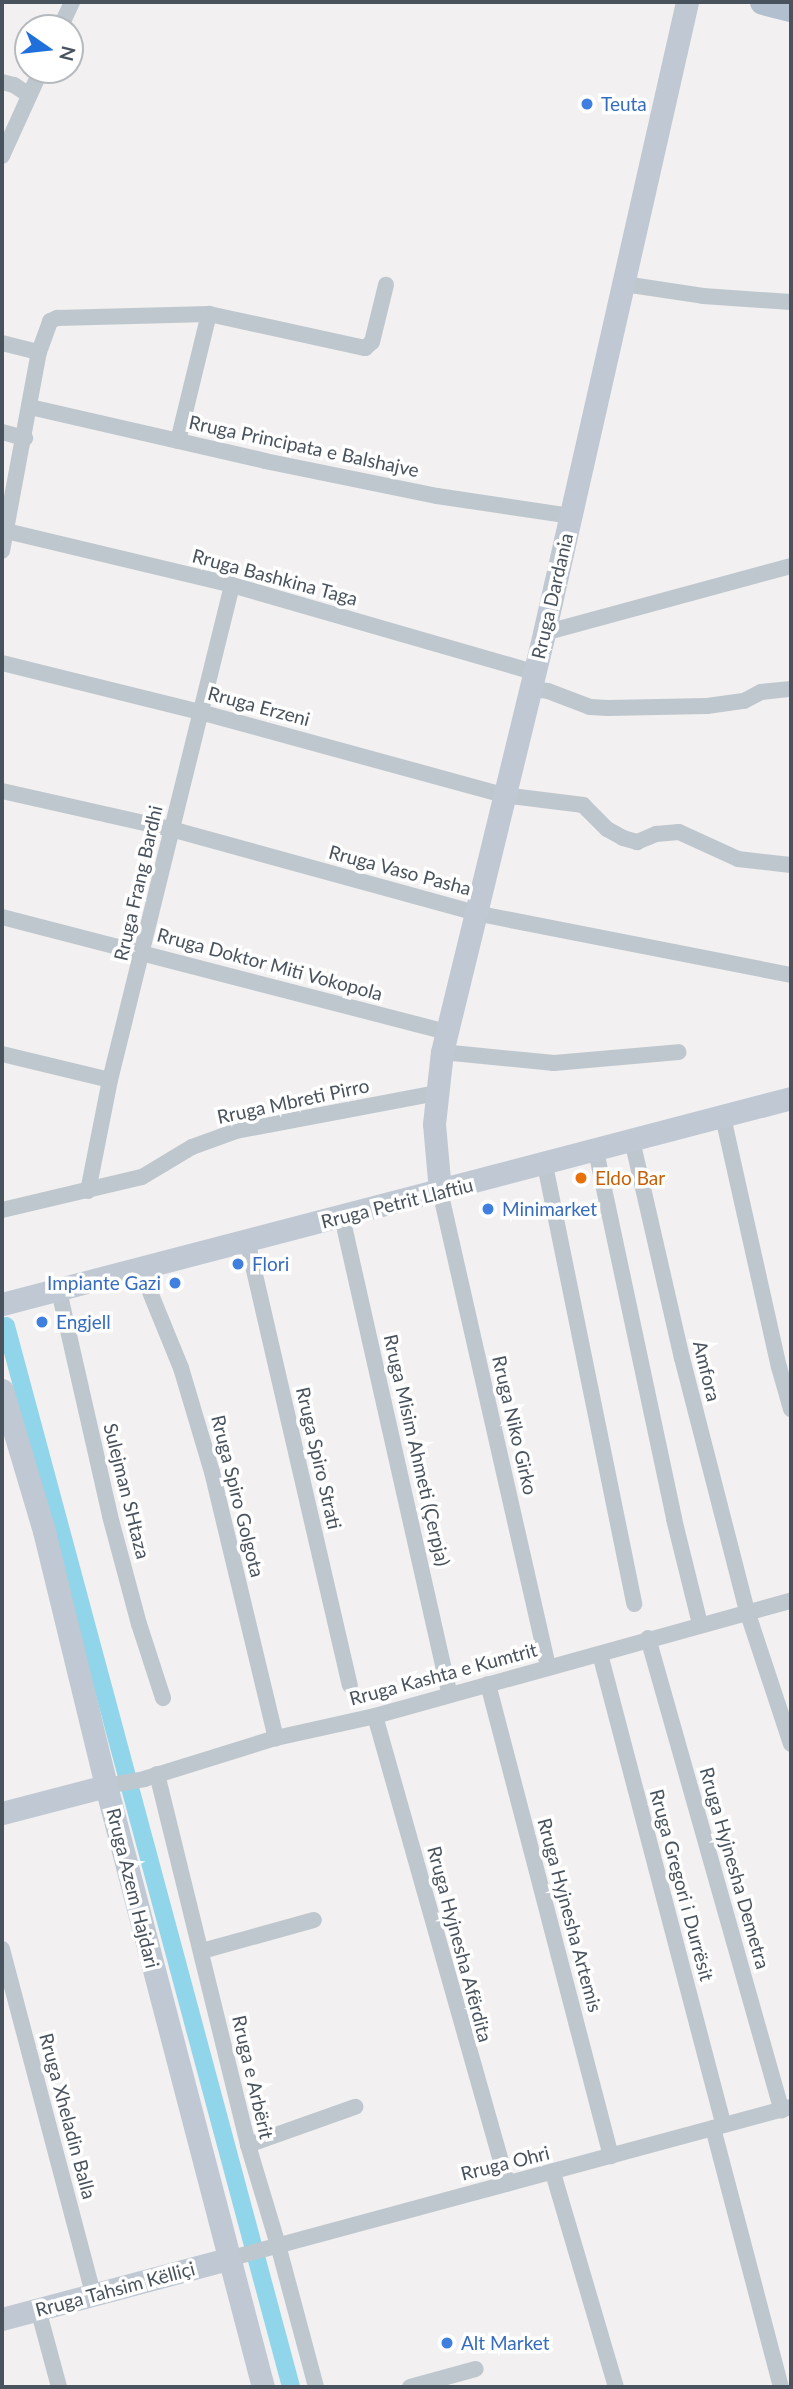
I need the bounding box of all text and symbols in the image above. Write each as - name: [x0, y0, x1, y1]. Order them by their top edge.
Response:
- north arrow: [14, 14, 84, 84]
- text: N: [55, 44, 81, 64]
- place label: Teuta: [601, 93, 647, 115]
- marker: Teuta: [579, 96, 595, 112]
- street label: Rruga Principata e Balshajve: [187, 410, 421, 482]
- street label: Rruga Dardania: [526, 531, 578, 661]
- street label: Rruga Bashkina Taga: [190, 544, 360, 610]
- street label: Rruga Erzeni: [205, 681, 313, 731]
- street label: Rruga Frang Bardhi: [109, 803, 167, 963]
- street label: Rruga Vaso Pasha: [326, 840, 474, 900]
- street label: Rruga Doktor Miti Vokopola: [154, 923, 386, 1005]
- street label: Rruga Mbreti Pirro: [215, 1074, 371, 1128]
- place label: Eldo Bar: [595, 1167, 665, 1189]
- marker: Eldo Bar: [573, 1170, 589, 1186]
- street label: Rruga Petrit Llaftiu: [319, 1173, 475, 1233]
- place label: Minimarket: [502, 1198, 597, 1220]
- marker: Minimarket: [480, 1201, 496, 1217]
- place label: Flori: [252, 1253, 289, 1275]
- marker: Flori: [230, 1256, 246, 1272]
- place label: Impiante Gazi: [47, 1272, 161, 1294]
- marker: Impiante Gazi: [167, 1275, 183, 1291]
- place label: Engjell: [56, 1311, 111, 1333]
- marker: Engjell: [34, 1314, 50, 1330]
- street label: Rruga Misim Ahmeti (Çerpja): [379, 1332, 455, 1568]
- street label: Amfora: [688, 1338, 726, 1404]
- street label: Rruga Niko Girko: [488, 1353, 542, 1497]
- street label: Rruga Spiro Strati: [292, 1385, 346, 1531]
- street label: Rruga Spiro Golgota: [207, 1412, 269, 1580]
- street label: Sulejman SHtaza: [99, 1421, 155, 1561]
- street label: Rruga Kashta e Kumtrit: [347, 1638, 539, 1710]
- street label: Rruga Hyjnesha Demetra: [695, 1764, 775, 1972]
- street label: Rruga Gregori i Durrësit: [645, 1786, 719, 1984]
- street label: Rruga Azem Hajdari: [102, 1805, 164, 1971]
- street label: Rruga Hyjnesha Artemis: [533, 1815, 607, 2015]
- street label: Rruga Hyjnesha Afërdita: [423, 1843, 497, 2045]
- street label: Rruga e Arbërit: [228, 2013, 278, 2141]
- street label: Rruga Xheladin Balla: [35, 2030, 101, 2202]
- street label: Rruga Ohri: [458, 2141, 552, 2185]
- street label: Rruga Tahsim Këlliçi: [32, 2257, 198, 2321]
- place label: Alt Market: [461, 2332, 550, 2354]
- marker: Alt Market: [439, 2335, 455, 2351]

